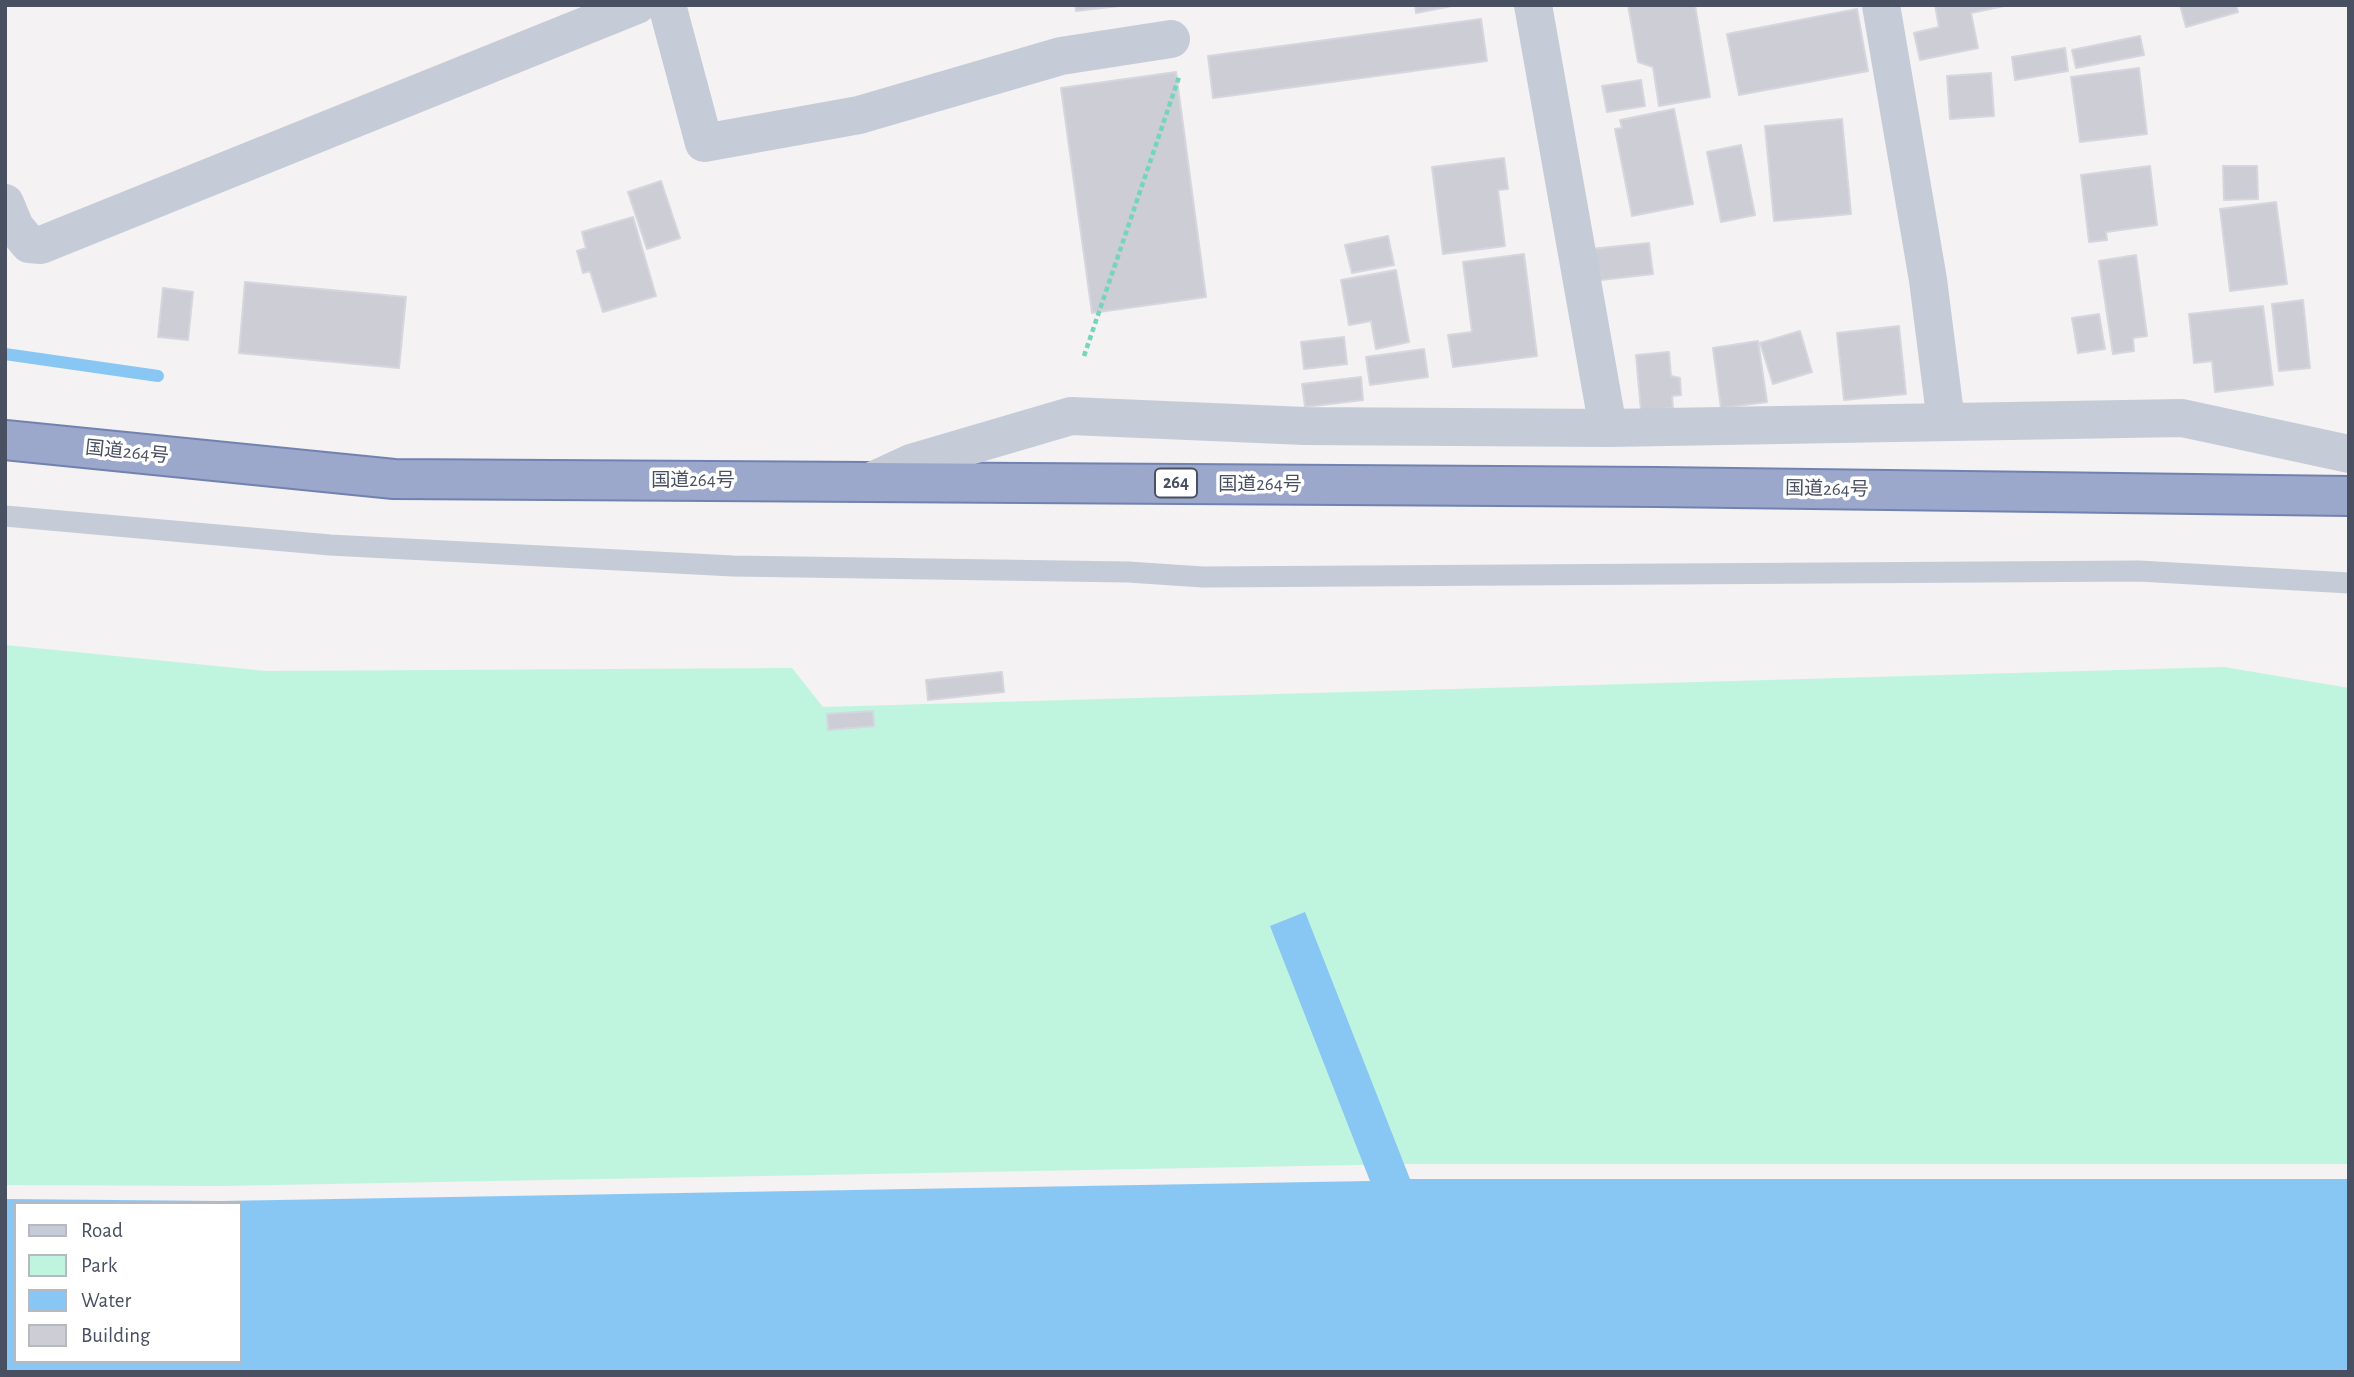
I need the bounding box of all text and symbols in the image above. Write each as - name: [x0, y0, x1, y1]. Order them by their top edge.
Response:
- street label: 国道264号: [84, 436, 170, 468]
- road number: 264: [1155, 468, 1197, 498]
- street label: 国道264号: [651, 469, 735, 491]
- street label: 国道264号: [1218, 473, 1302, 495]
- street label: 国道264号: [1785, 477, 1869, 501]
- legend: [14, 1202, 242, 1363]
- text: Road: [81, 1220, 123, 1241]
- text: Park: [81, 1255, 117, 1276]
- text: Water: [81, 1290, 131, 1311]
- text: Building: [81, 1325, 150, 1346]

